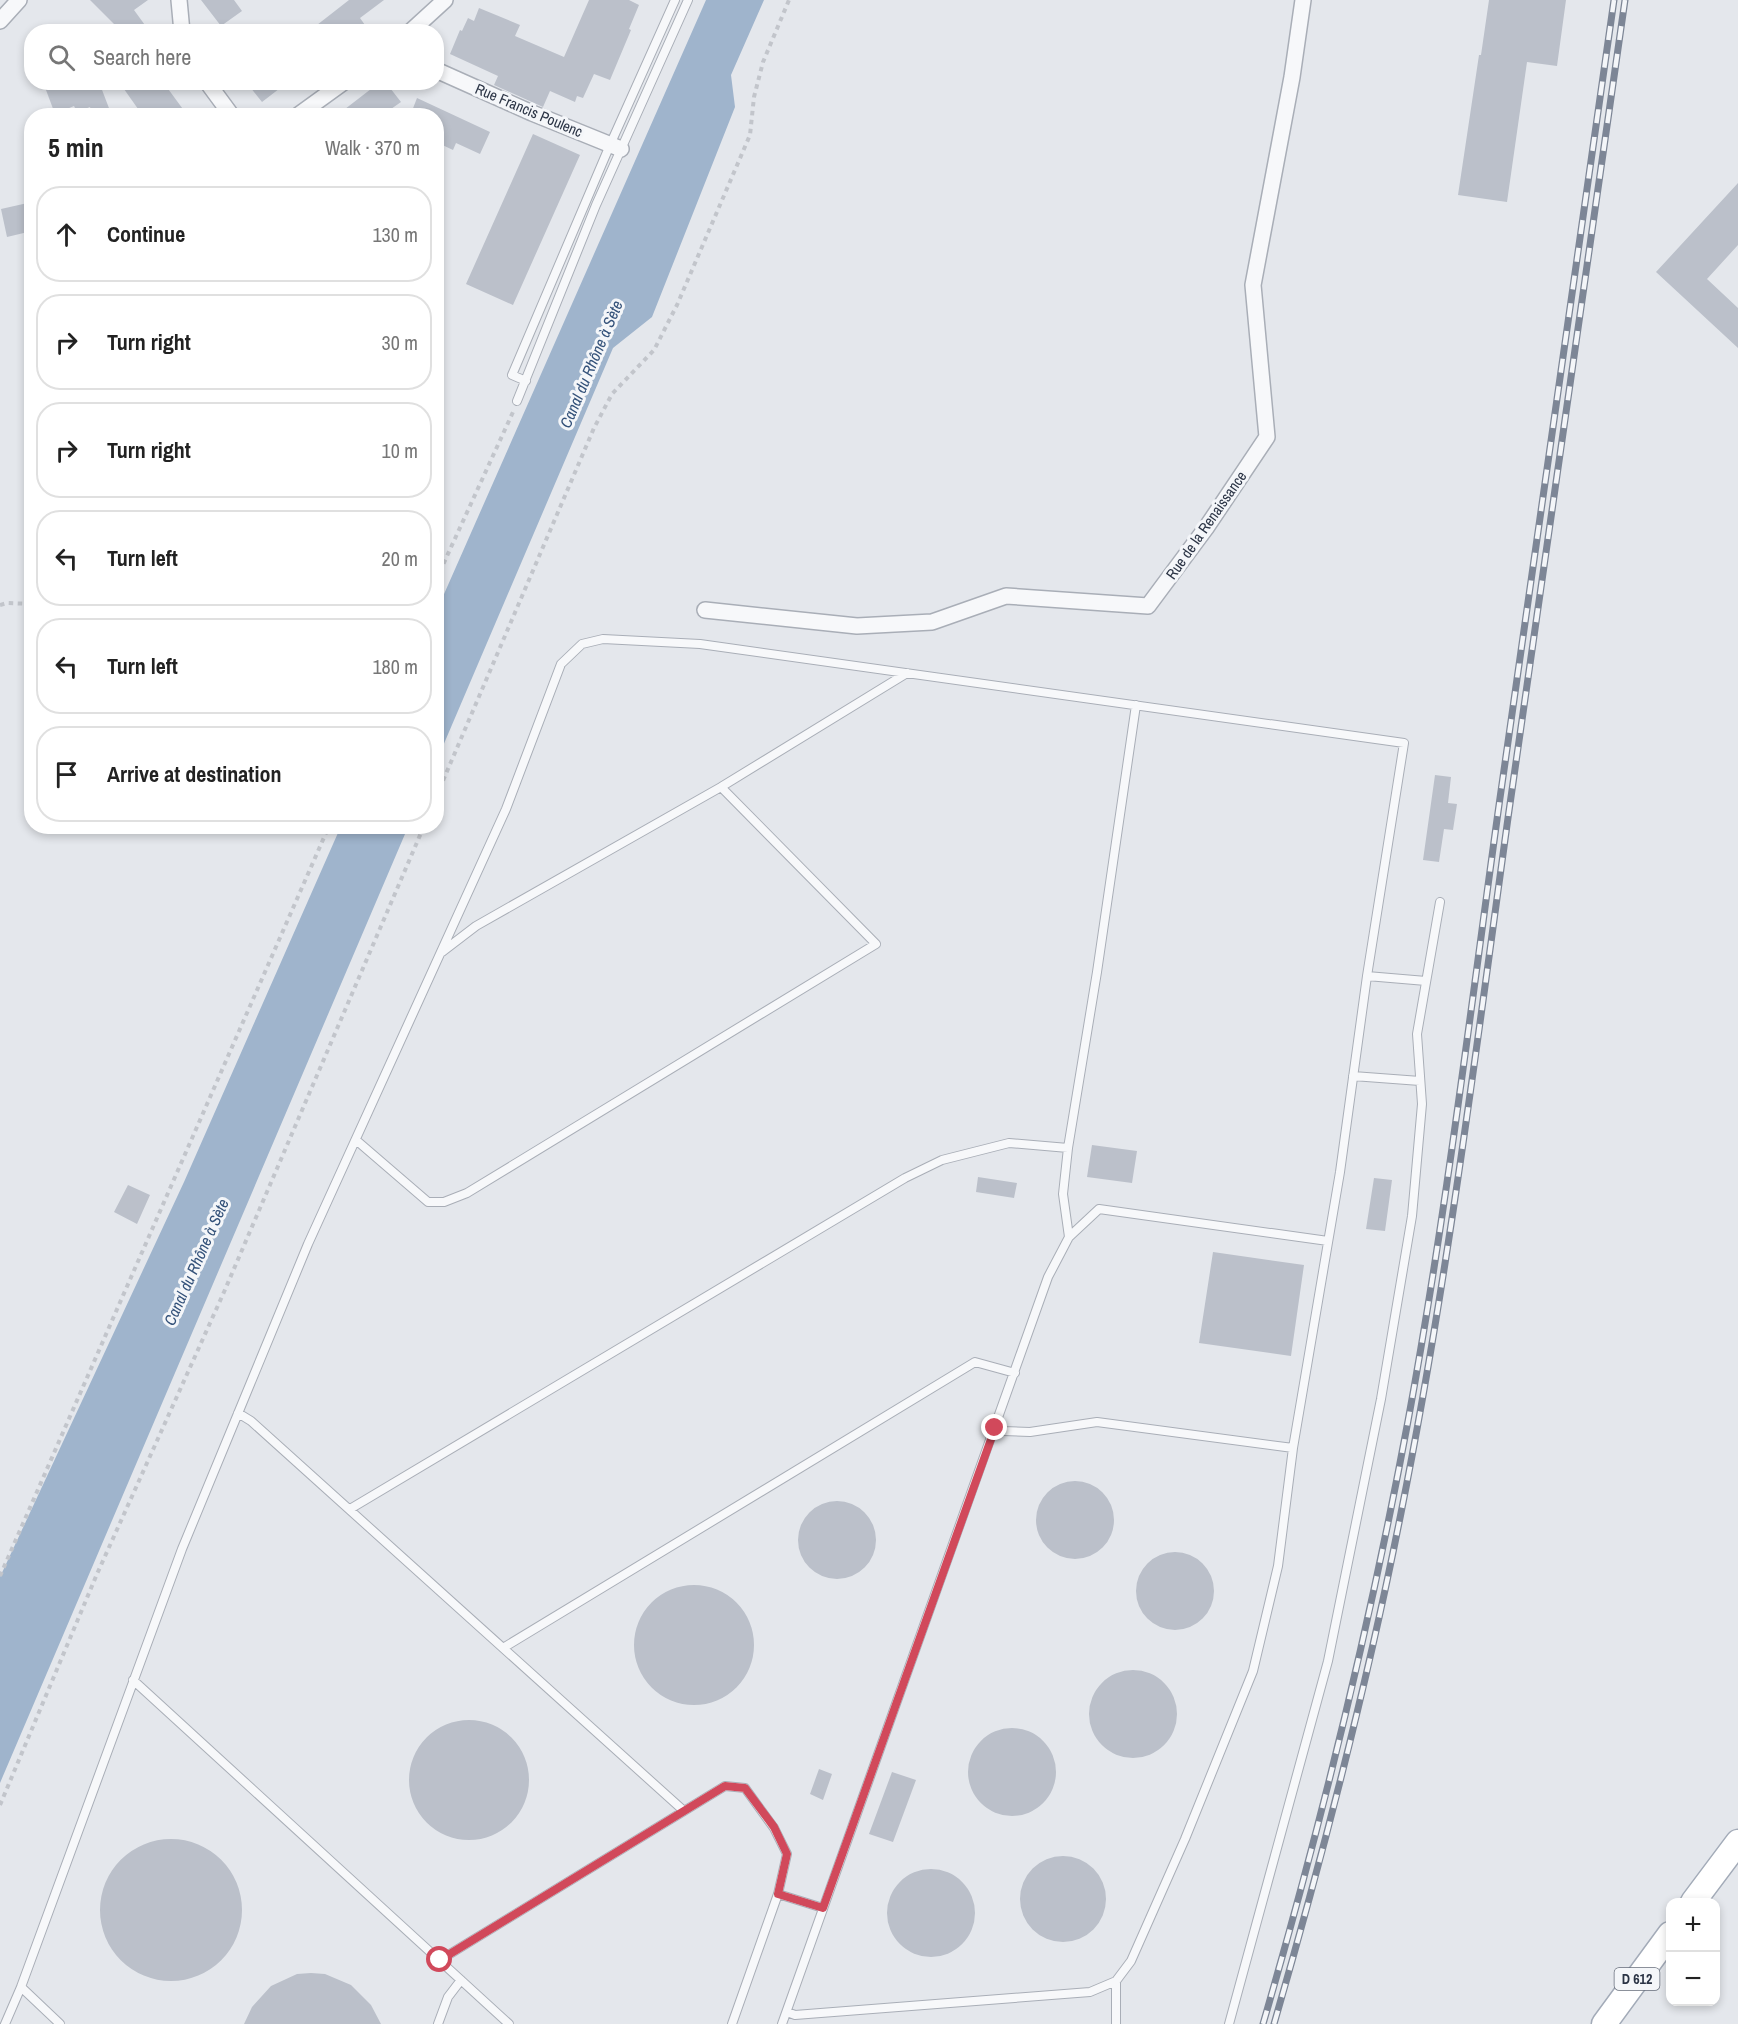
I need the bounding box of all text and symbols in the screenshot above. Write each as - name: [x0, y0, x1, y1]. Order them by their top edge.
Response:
- search box: [24, 24, 444, 90]
- icon: search: [45, 41, 78, 74]
- text: Search here: [93, 42, 191, 72]
- street label: Rue Francis Poulenc: [472, 78, 586, 142]
- text: 5 min: [48, 130, 104, 165]
- text: Walk · 370 m: [325, 134, 420, 161]
- icon: ahead: [50, 218, 83, 251]
- text: Continue: [107, 219, 185, 249]
- text: 130 m: [372, 221, 418, 248]
- water label: Canal du Rhône à Sète: [554, 297, 628, 431]
- icon: right: [50, 326, 83, 359]
- text: Turn right: [107, 327, 191, 357]
- text: 30 m: [382, 329, 418, 356]
- icon: right: [50, 434, 83, 467]
- text: Turn right: [107, 435, 191, 465]
- text: 10 m: [382, 437, 418, 464]
- street label: Rue de la Renaissance: [1161, 466, 1251, 583]
- icon: left: [50, 542, 83, 575]
- text: Turn left: [107, 543, 178, 573]
- text: 20 m: [382, 545, 418, 572]
- icon: left: [50, 650, 83, 683]
- text: Turn left: [107, 651, 178, 681]
- text: 180 m: [372, 653, 418, 680]
- icon: arrive: [50, 758, 83, 791]
- text: Arrive at destination: [107, 759, 281, 789]
- water label: Canal du Rhône à Sète: [158, 1195, 234, 1329]
- route end: [981, 1414, 1007, 1440]
- map controls: [1666, 1898, 1720, 2006]
- button: +: [1666, 1898, 1720, 1952]
- route start: [426, 1946, 452, 1972]
- button: −: [1666, 1952, 1720, 2006]
- road number: D 612: [1614, 1968, 1660, 1990]

